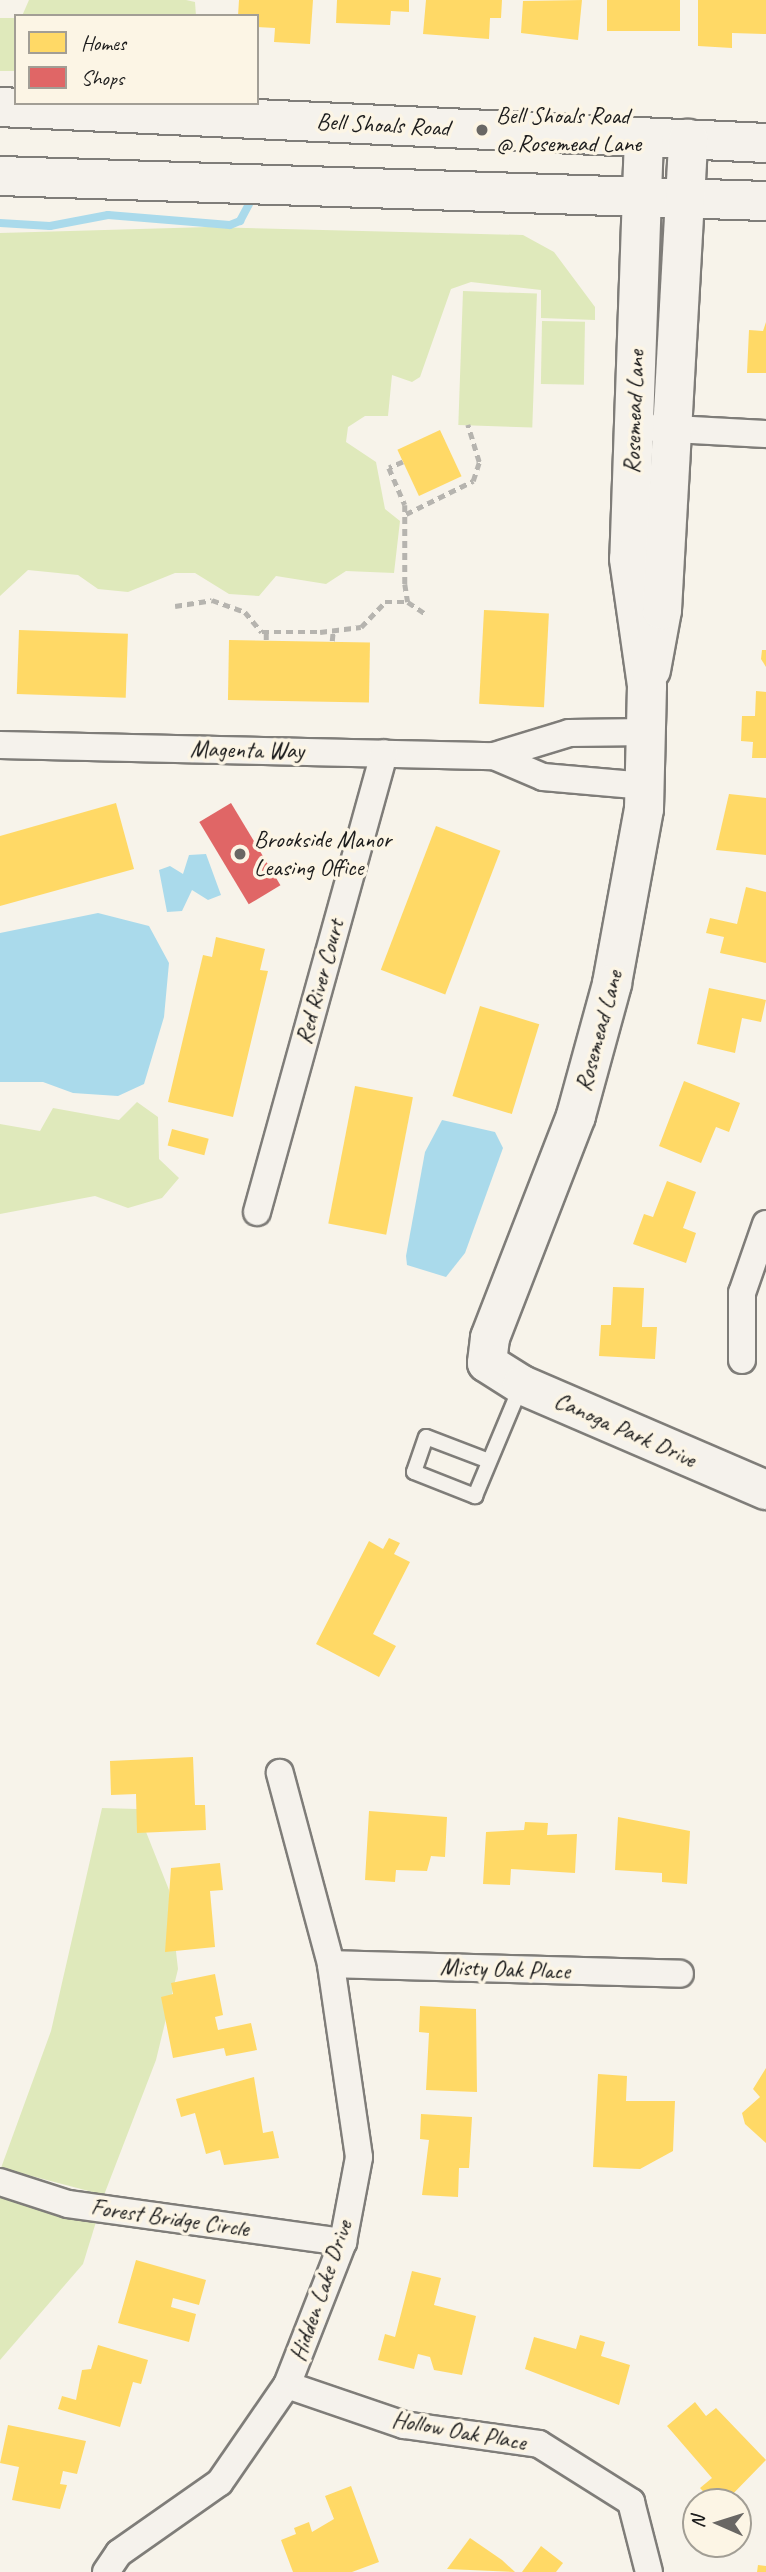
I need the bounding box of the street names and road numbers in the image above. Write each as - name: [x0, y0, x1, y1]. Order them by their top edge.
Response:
- street label: Bell Shoals Road: [315, 107, 451, 143]
- street label: Rosemead Lane: [617, 349, 651, 475]
- street label: Magenta Way: [190, 735, 304, 765]
- street label: Red River Court: [289, 916, 351, 1048]
- street label: Rosemead Lane: [569, 967, 629, 1095]
- street label: Canoga Park Drive: [550, 1386, 700, 1474]
- street label: Misty Oak Place: [439, 1952, 571, 1986]
- street label: Forest Bridge Circle: [89, 2193, 251, 2243]
- street label: Hidden Lake Drive: [283, 2216, 359, 2366]
- street label: Hollow Oak Place: [390, 2405, 528, 2457]

